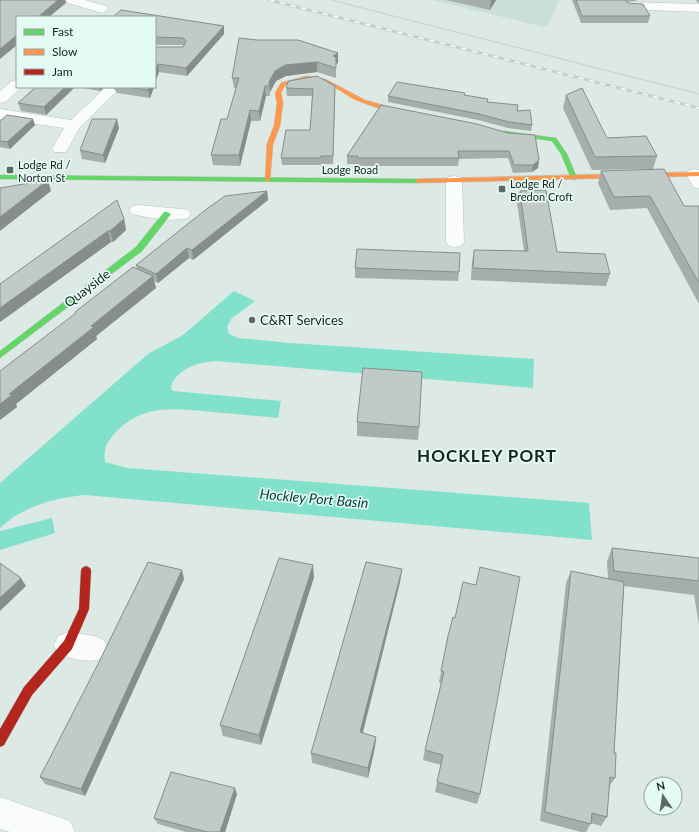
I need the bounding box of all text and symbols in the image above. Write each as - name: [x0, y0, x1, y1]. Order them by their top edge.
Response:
- legend: [16, 16, 156, 88]
- text: Fast: [52, 24, 74, 39]
- text: Slow: [52, 44, 78, 59]
- text: Jam: [52, 64, 73, 79]
- place label: Lodge Rd / Norton St: [18, 158, 70, 184]
- street label: Lodge Road: [322, 163, 378, 176]
- marker: Lodge Rd / Norton St: [5, 165, 15, 175]
- place label: Lodge Rd / Bredon Croft: [510, 177, 573, 203]
- marker: Lodge Rd / Bredon Croft: [497, 184, 507, 194]
- street label: Quayside: [61, 265, 113, 310]
- place label: C&RT Services: [260, 312, 344, 328]
- marker: C&RT Services: [247, 315, 257, 325]
- district label: HOCKLEY PORT: [417, 445, 557, 466]
- water label: Hockley Port Basin: [259, 485, 369, 511]
- north arrow: [643, 776, 683, 816]
- text: N: [655, 778, 666, 793]

